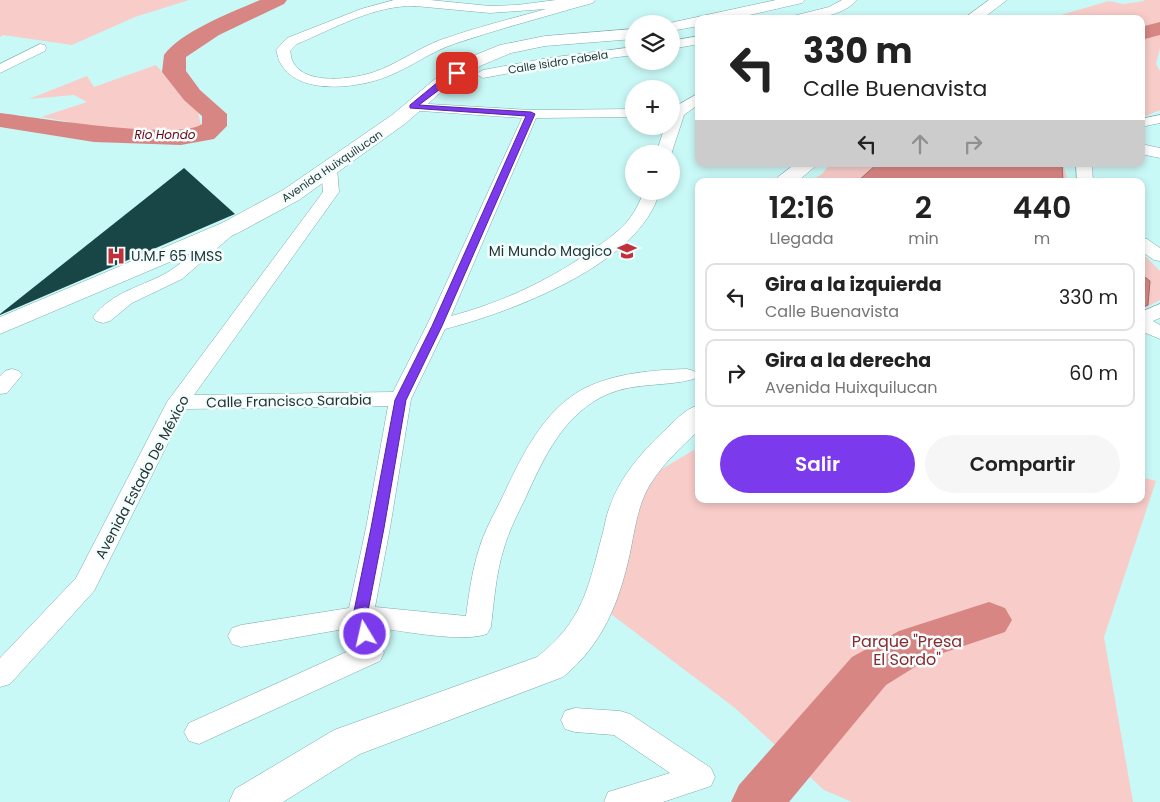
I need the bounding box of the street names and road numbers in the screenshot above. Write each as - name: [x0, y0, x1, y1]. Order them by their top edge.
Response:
- street label: Calle Isidro Fabela: [507, 46, 609, 78]
- street label: Avenida Huixquilucan: [278, 126, 386, 206]
- street label: Calle Francisco Sarabia: [206, 390, 372, 412]
- street label: Avenida Estado De México: [90, 392, 194, 562]

